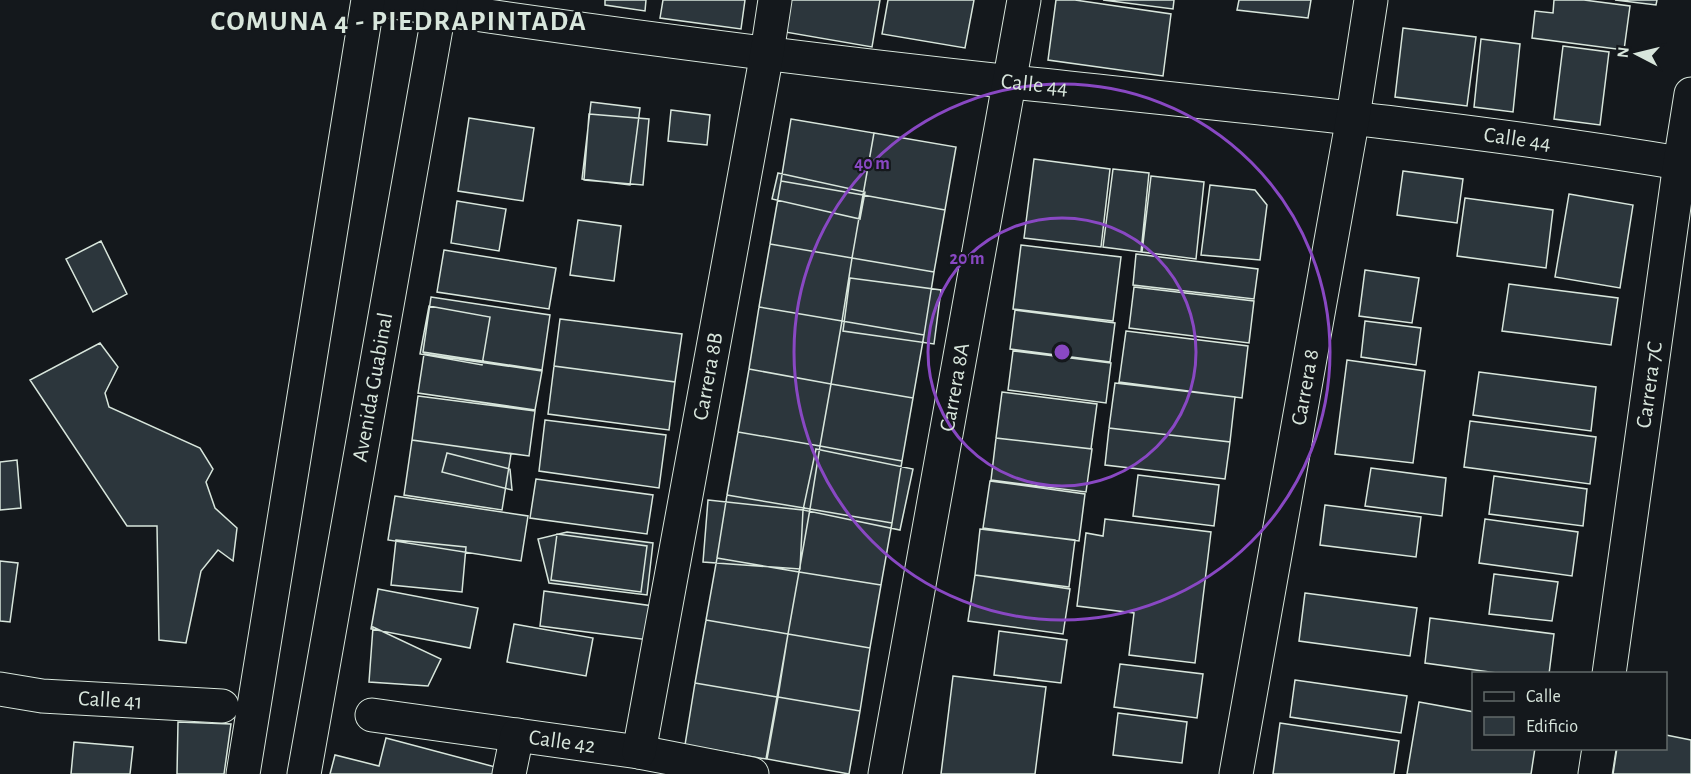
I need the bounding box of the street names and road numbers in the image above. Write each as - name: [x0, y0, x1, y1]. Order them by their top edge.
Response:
- street label: Calle 44: [1000, 70, 1069, 99]
- street label: Calle 44: [1483, 123, 1552, 154]
- street label: Avenida Guabinal: [348, 311, 397, 463]
- street label: Carrera 8B: [689, 331, 727, 422]
- street label: Carrera 7C: [1632, 340, 1666, 429]
- street label: Carrera 8A: [936, 341, 973, 433]
- street label: Carrera 8: [1287, 347, 1322, 427]
- street label: Calle 41: [78, 687, 143, 713]
- street label: Calle 42: [528, 726, 597, 757]

